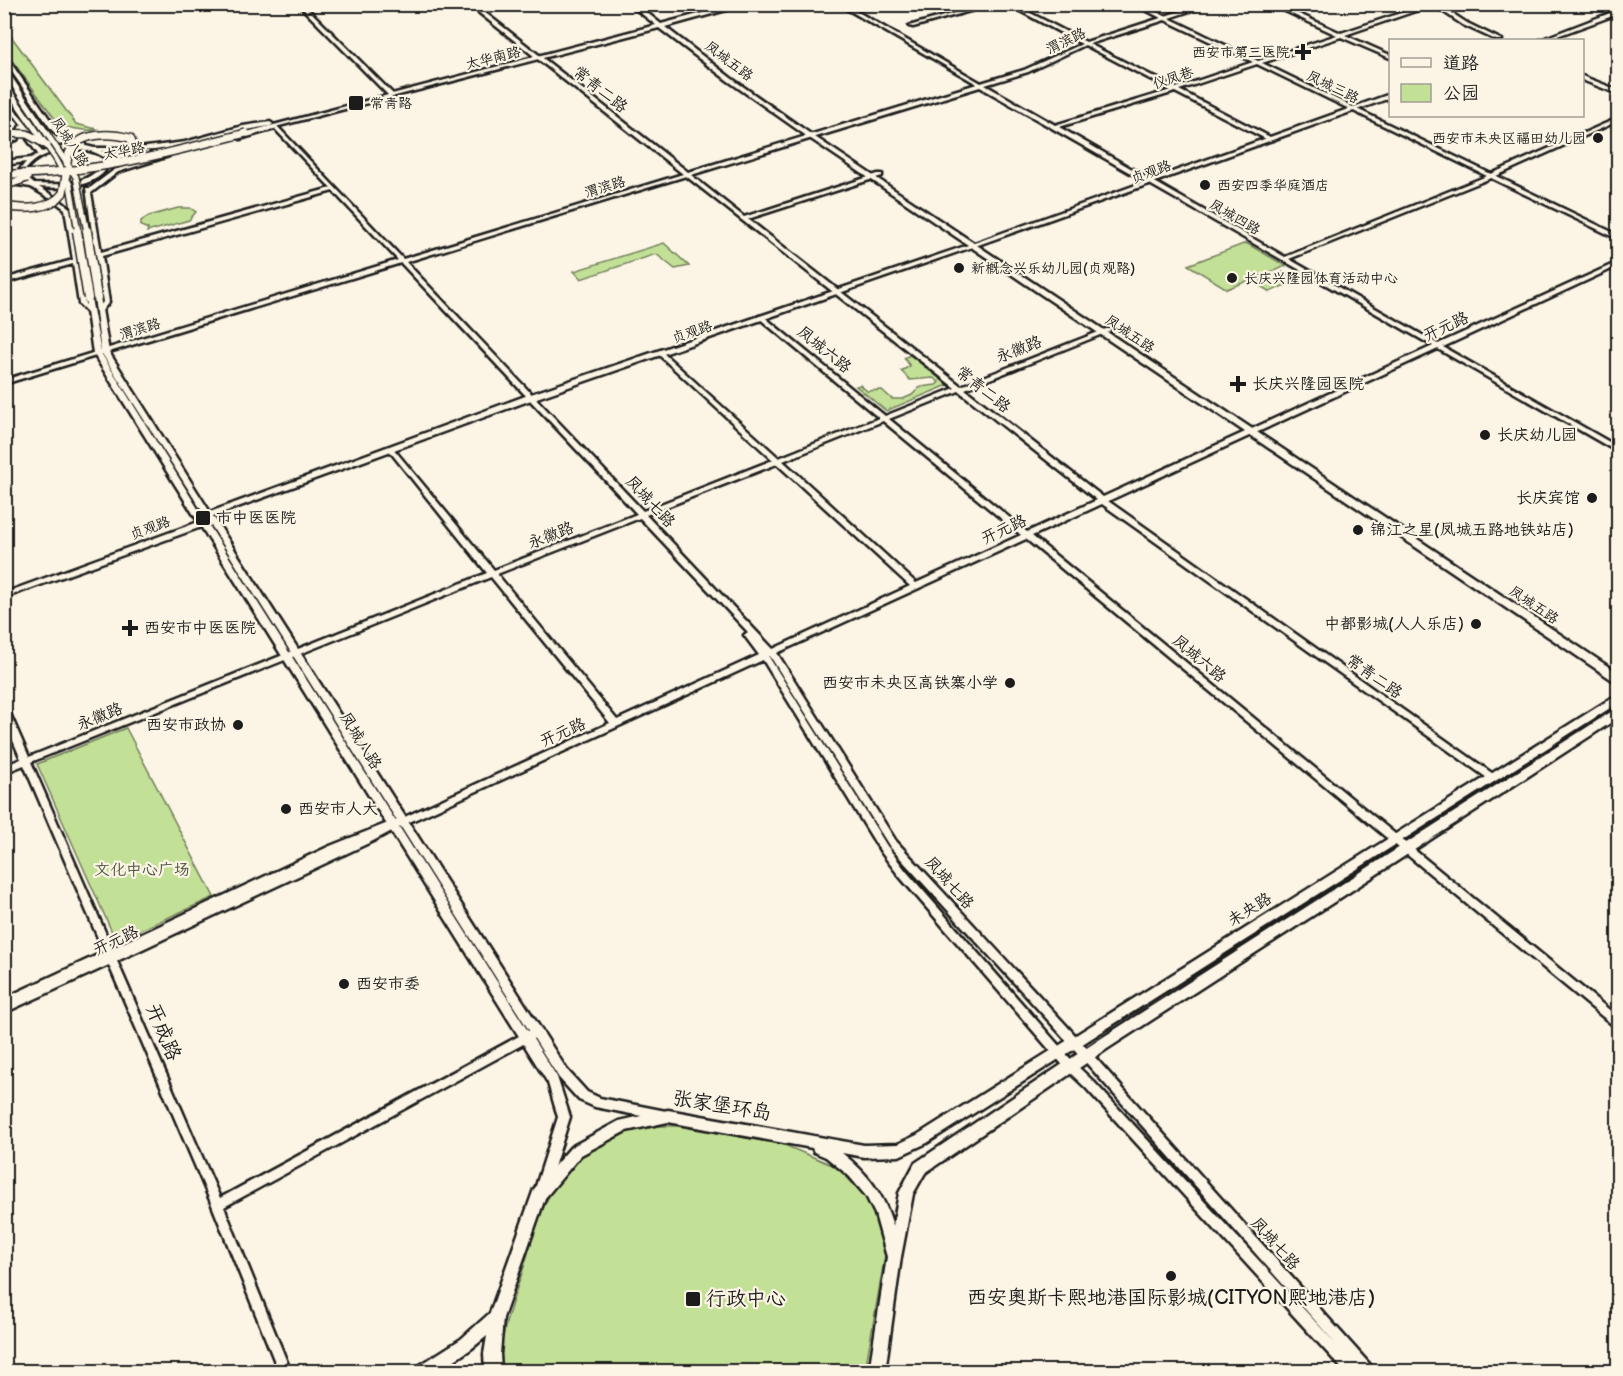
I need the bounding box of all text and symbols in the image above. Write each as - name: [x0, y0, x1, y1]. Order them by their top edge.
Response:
- street label: 渭滨路: [1043, 24, 1089, 58]
- street label: 凤城五路: [702, 37, 756, 85]
- legend: [1389, 39, 1584, 117]
- street label: 太华南路: [464, 43, 522, 73]
- marker: 西安市第三医院: [1294, 43, 1312, 61]
- place label: 西安市第三医院: [1192, 44, 1290, 61]
- text: 道路: [1443, 53, 1479, 74]
- street label: 常青二路: [569, 63, 631, 117]
- street label: 仪凤巷: [1150, 63, 1197, 93]
- street label: 凤城三路: [1304, 67, 1362, 107]
- text: 公园: [1443, 83, 1479, 104]
- marker: 常青路: [347, 94, 365, 112]
- place label: 常青路: [370, 95, 412, 112]
- street label: 凤城八路: [48, 114, 92, 170]
- place label: 西安市未央区福田幼儿园: [1432, 130, 1586, 147]
- marker: 西安市未央区福田幼儿园: [1591, 131, 1605, 145]
- street label: 太华路: [102, 139, 146, 163]
- street label: 贞观路: [1128, 157, 1174, 187]
- street label: 渭滨路: [582, 173, 628, 201]
- place label: 西安四季华庭酒店: [1217, 177, 1329, 194]
- marker: 西安四季华庭酒店: [1198, 178, 1212, 192]
- street label: 凤城四路: [1207, 196, 1263, 238]
- place label: 新概念兴乐幼儿园(贞观路): [971, 260, 1135, 277]
- marker: 新概念兴乐幼儿园(贞观路): [952, 261, 966, 275]
- place label: 长庆兴隆园体育活动中心: [1244, 270, 1398, 287]
- marker: 长庆兴隆园体育活动中心: [1225, 271, 1239, 285]
- street label: 开元路: [1420, 308, 1472, 346]
- street label: 凤城五路: [1102, 311, 1158, 357]
- street label: 渭滨路: [117, 315, 163, 343]
- street label: 贞观路: [669, 317, 715, 347]
- street label: 凤城六路: [793, 322, 855, 378]
- street label: 永徽路: [993, 333, 1045, 367]
- street label: 常青二路: [952, 363, 1014, 417]
- marker: 长庆兴隆园医院: [1229, 375, 1247, 393]
- place label: 长庆兴隆园医院: [1252, 375, 1364, 394]
- place label: 长庆幼儿园: [1497, 426, 1577, 445]
- marker: 长庆幼儿园: [1478, 428, 1492, 442]
- street label: 凤城七路: [621, 472, 679, 532]
- place label: 长庆宾馆: [1516, 489, 1580, 508]
- marker: 长庆宾馆: [1585, 491, 1599, 505]
- marker: 市中医医院: [194, 509, 212, 527]
- place label: 市中医医院: [216, 509, 296, 528]
- street label: 开元路: [978, 511, 1030, 549]
- street label: 贞观路: [127, 513, 173, 543]
- street label: 永徽路: [525, 519, 577, 553]
- place label: 锦江之星(凤城五路地铁站店): [1370, 521, 1574, 540]
- marker: 锦江之星(凤城五路地铁站店): [1351, 523, 1365, 537]
- street label: 凤城五路: [1506, 582, 1562, 628]
- place label: 中都影城(人人乐店): [1324, 615, 1464, 634]
- marker: 中都影城(人人乐店): [1469, 617, 1483, 631]
- marker: 西安市中医医院: [121, 619, 139, 637]
- place label: 西安市中医医院: [144, 619, 256, 638]
- street label: 凤城六路: [1168, 631, 1230, 687]
- street label: 常青二路: [1342, 651, 1406, 703]
- place label: 西安市未央区高铁寨小学: [822, 674, 998, 693]
- marker: 西安市未央区高铁寨小学: [1003, 676, 1017, 690]
- street label: 永徽路: [74, 699, 126, 735]
- street label: 凤城八路: [335, 709, 385, 773]
- street label: 开元路: [537, 715, 589, 751]
- place label: 西安市政协: [146, 716, 226, 735]
- marker: 西安市政协: [231, 718, 245, 732]
- place label: 西安市人大: [298, 800, 378, 819]
- marker: 西安市人大: [279, 802, 293, 816]
- street label: 凤城七路: [921, 853, 977, 913]
- park label: 文化中心广场: [94, 861, 190, 880]
- street label: 未央路: [1225, 889, 1275, 931]
- street label: 开元路: [90, 922, 142, 960]
- place label: 西安市委: [356, 975, 420, 994]
- marker: 西安市委: [337, 977, 351, 991]
- street label: 开成路: [140, 1000, 186, 1065]
- street label: 张家堡环岛: [671, 1086, 773, 1126]
- street label: 凤城七路: [1247, 1214, 1303, 1274]
- marker: 西安奥斯卡熙地港国际影城(CITYON熙地港店): [1164, 1269, 1178, 1283]
- place label: 西安奥斯卡熙地港国际影城(CITYON熙地港店): [967, 1286, 1375, 1310]
- place label: 行政中心: [706, 1287, 786, 1311]
- marker: 行政中心: [684, 1290, 702, 1308]

